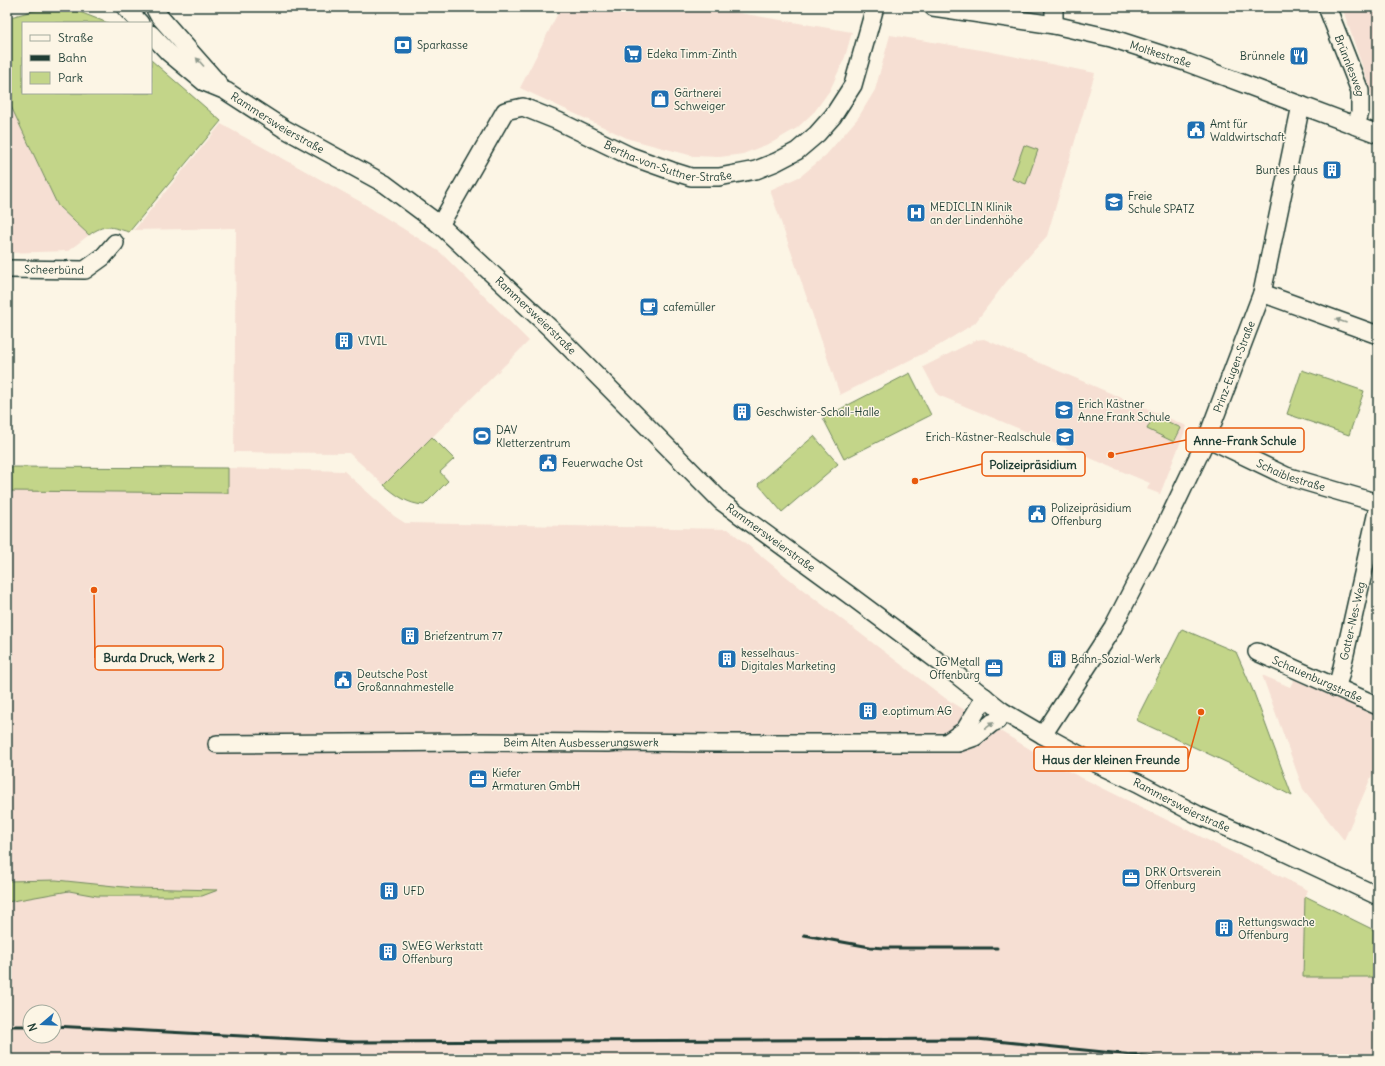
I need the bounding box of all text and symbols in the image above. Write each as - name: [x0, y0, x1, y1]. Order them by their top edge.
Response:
- legend: [22, 22, 152, 94]
- text: Straße: [58, 30, 93, 45]
- street label: Brünnlesweg: [1332, 33, 1367, 96]
- bank icon: Sparkasse: [392, 34, 414, 56]
- place label: Sparkasse: [417, 38, 468, 52]
- street label: Moltkestraße: [1128, 38, 1194, 71]
- supermarket icon: Edeka Timm-Zinth: [622, 43, 644, 65]
- restaurant icon: Brünnele: [1288, 45, 1310, 67]
- place label: Edeka Timm-Zinth: [647, 47, 737, 61]
- place label: Brünnele: [1240, 49, 1285, 63]
- text: Bahn: [58, 50, 87, 65]
- one-way arrow: [196, 57, 205, 67]
- text: Park: [58, 70, 83, 85]
- place label: Gärtnerei Schweiger: [674, 86, 726, 113]
- shop icon: Gärtnerei Schweiger: [649, 88, 671, 110]
- street label: Rammersweierstraße: [228, 89, 327, 156]
- place label: Amt für Waldwirtschaft: [1210, 117, 1285, 144]
- public building icon: Amt für Waldwirtschaft: [1185, 119, 1207, 141]
- street label: Bertha-von-Suttner-Straße: [602, 137, 733, 184]
- building icon: Buntes Haus: [1321, 159, 1343, 181]
- place label: Buntes Haus: [1255, 163, 1318, 177]
- place label: Freie Schule SPATZ: [1128, 189, 1194, 216]
- school or university icon: Freie Schule SPATZ: [1103, 191, 1125, 213]
- place label: MEDICLIN Klinik an der Lindenhöhe: [930, 200, 1023, 227]
- hospital icon: MEDICLIN Klinik an der Lindenhöhe: [905, 202, 927, 224]
- street label: Scheerbünd: [24, 262, 85, 277]
- street label: Rammersweierstraße: [492, 273, 579, 357]
- cafe icon: cafemüller: [638, 296, 660, 318]
- place label: cafemüller: [663, 300, 716, 314]
- one-way arrow: [1335, 318, 1347, 324]
- street label: Prinz-Eugen-Straße: [1210, 319, 1258, 415]
- building icon: VIVIL: [333, 330, 355, 352]
- place label: VIVIL: [358, 334, 387, 348]
- place label: Erich Kästner Anne Frank Schule: [1078, 397, 1170, 424]
- school or university icon: Erich Kästner Anne Frank Schule: [1053, 399, 1075, 421]
- building icon: Geschwister-Scholl-Halle: [731, 401, 753, 423]
- place label: Geschwister-Scholl-Halle: [756, 405, 880, 419]
- place label: DAV Kletterzentrum: [496, 423, 571, 450]
- sports icon: DAV Kletterzentrum: [471, 425, 493, 447]
- school or university icon: Erich-Kästner-Realschule: [1054, 426, 1076, 448]
- callout: Anne-Frank Schule: [1186, 428, 1304, 452]
- place label: Erich-Kästner-Realschule: [925, 430, 1051, 444]
- text: Anne-Frank Schule: [1194, 433, 1297, 448]
- public building icon: Feuerwache Ost: [537, 452, 559, 474]
- callout: Polizeipräsidium: [982, 452, 1085, 476]
- place label: Feuerwache Ost: [562, 456, 643, 470]
- street label: Schaiblestraße: [1254, 456, 1327, 494]
- text: Polizeipräsidium: [989, 457, 1077, 473]
- street label: Rammersweierstraße: [723, 500, 818, 575]
- place label: Polizeipräsidium Offenburg: [1051, 501, 1132, 528]
- public building icon: Polizeipräsidium Offenburg: [1026, 503, 1048, 525]
- street label: Gotter-Nes-Weg: [1337, 580, 1368, 662]
- building icon: Briefzentrum 77: [399, 625, 421, 647]
- place label: Briefzentrum 77: [424, 629, 503, 643]
- callout: Burda Druck, Werk 2: [95, 646, 223, 670]
- place label: kesselhaus- Digitales Marketing: [741, 646, 836, 673]
- building icon: kesselhaus- Digitales Marketing: [716, 648, 738, 670]
- building icon: Bahn-Sozial-Werk: [1046, 648, 1068, 670]
- text: Burda Druck, Werk 2: [103, 650, 215, 665]
- place label: Bahn-Sozial-Werk: [1071, 652, 1161, 666]
- street label: Schauenburgstraße: [1270, 653, 1365, 705]
- place label: IG Metall Offenburg: [929, 655, 980, 682]
- office icon: IG Metall Offenburg: [983, 657, 1005, 679]
- place label: Deutsche Post Großannahmestelle: [357, 667, 454, 694]
- public building icon: Deutsche Post Großannahmestelle: [332, 669, 354, 691]
- building icon: e.optimum AG: [857, 700, 879, 722]
- place label: e.optimum AG: [882, 704, 952, 718]
- one-way arrow: [983, 722, 994, 730]
- street label: Beim Alten Ausbesserungswerk: [503, 735, 659, 750]
- callout: Haus der kleinen Freunde: [1034, 747, 1188, 771]
- text: Haus der kleinen Freunde: [1042, 752, 1180, 767]
- place label: Kiefer Armaturen GmbH: [492, 766, 580, 793]
- office icon: Kiefer Armaturen GmbH: [467, 768, 489, 790]
- street label: Rammersweierstraße: [1131, 775, 1232, 835]
- place label: DRK Ortsverein Offenburg: [1145, 865, 1221, 892]
- office icon: DRK Ortsverein Offenburg: [1120, 867, 1142, 889]
- building icon: UFD: [378, 880, 400, 902]
- place label: UFD: [403, 884, 425, 898]
- place label: Rettungswache Offenburg: [1238, 915, 1315, 942]
- building icon: Rettungswache Offenburg: [1213, 917, 1235, 939]
- place label: SWEG Werkstatt Offenburg: [402, 939, 483, 966]
- building icon: SWEG Werkstatt Offenburg: [377, 941, 399, 963]
- north arrow: [22, 1004, 62, 1044]
- text: N: [25, 1021, 40, 1033]

